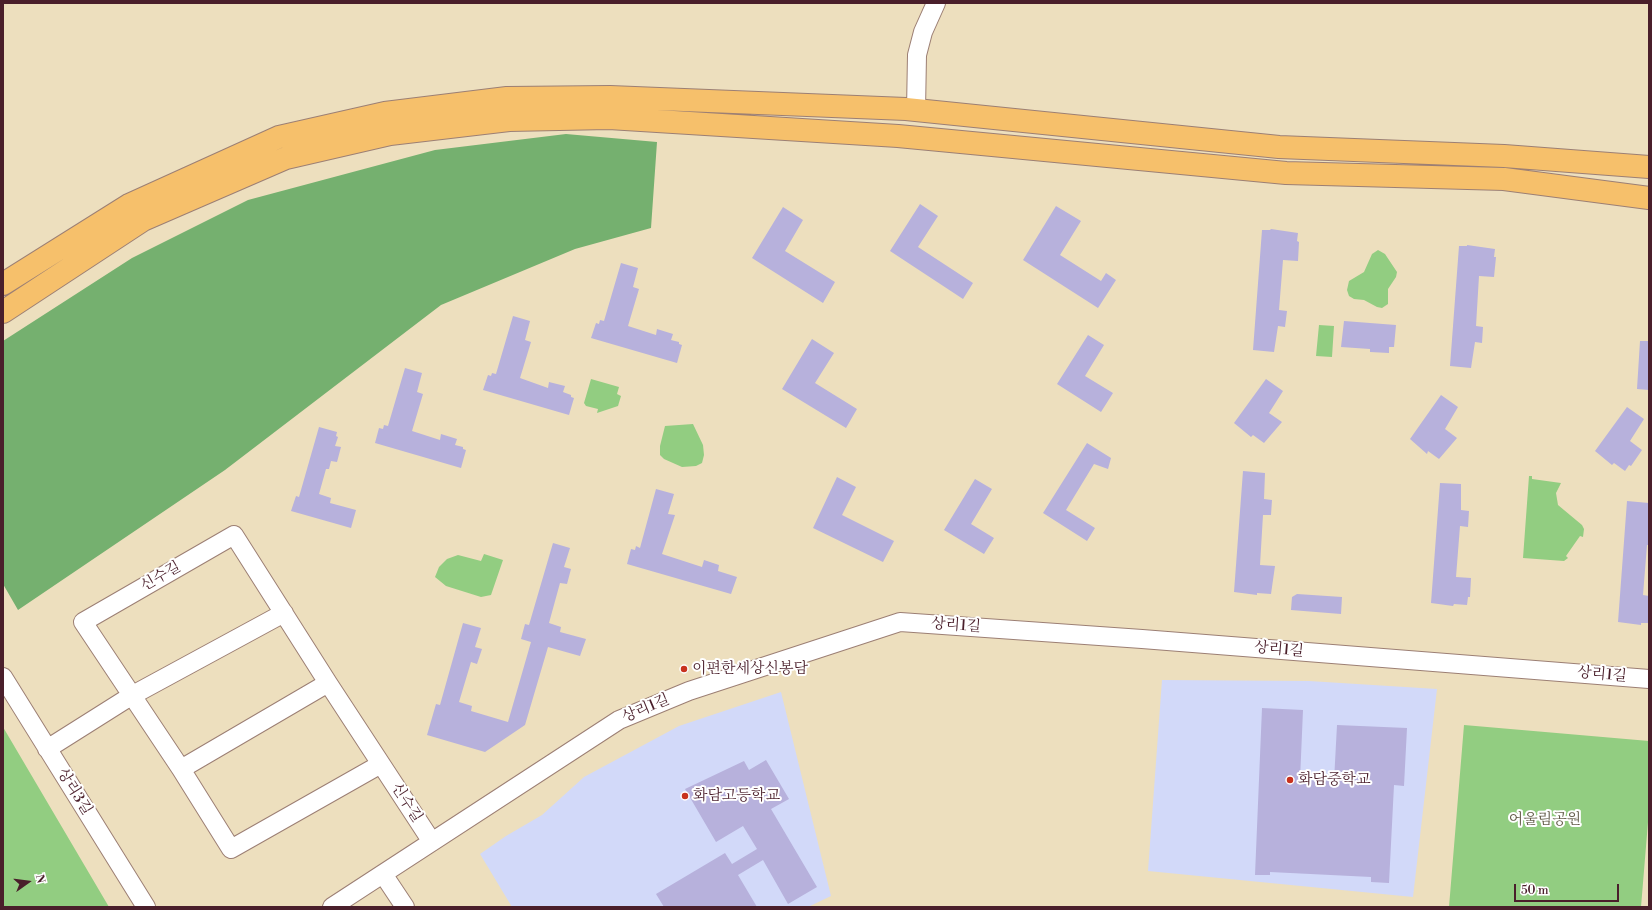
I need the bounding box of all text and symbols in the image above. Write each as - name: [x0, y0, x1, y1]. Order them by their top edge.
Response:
- street label: 신수길: [138, 558, 184, 596]
- street label: 상리1길: [930, 615, 982, 637]
- street label: 상리1길: [1253, 639, 1305, 661]
- place label: 이편한세상신봉담: [692, 660, 808, 678]
- marker: 이편한세상신봉담: [679, 664, 689, 674]
- street label: 상리1길: [1576, 664, 1628, 686]
- street label: 상리1길: [620, 691, 672, 727]
- street label: 상리3길: [53, 765, 95, 819]
- place label: 화담중학교: [1298, 771, 1370, 789]
- marker: 화담중학교: [1285, 775, 1295, 785]
- street label: 신수길: [387, 780, 425, 826]
- place label: 화담고등학교: [693, 787, 780, 805]
- marker: 화담고등학교: [680, 791, 690, 801]
- park label: 어울림공원: [1509, 811, 1581, 829]
- north arrow: [8, 862, 48, 902]
- text: N: [32, 873, 47, 885]
- scale bar: [1516, 876, 1621, 902]
- text: 50 m: [1521, 883, 1549, 898]

